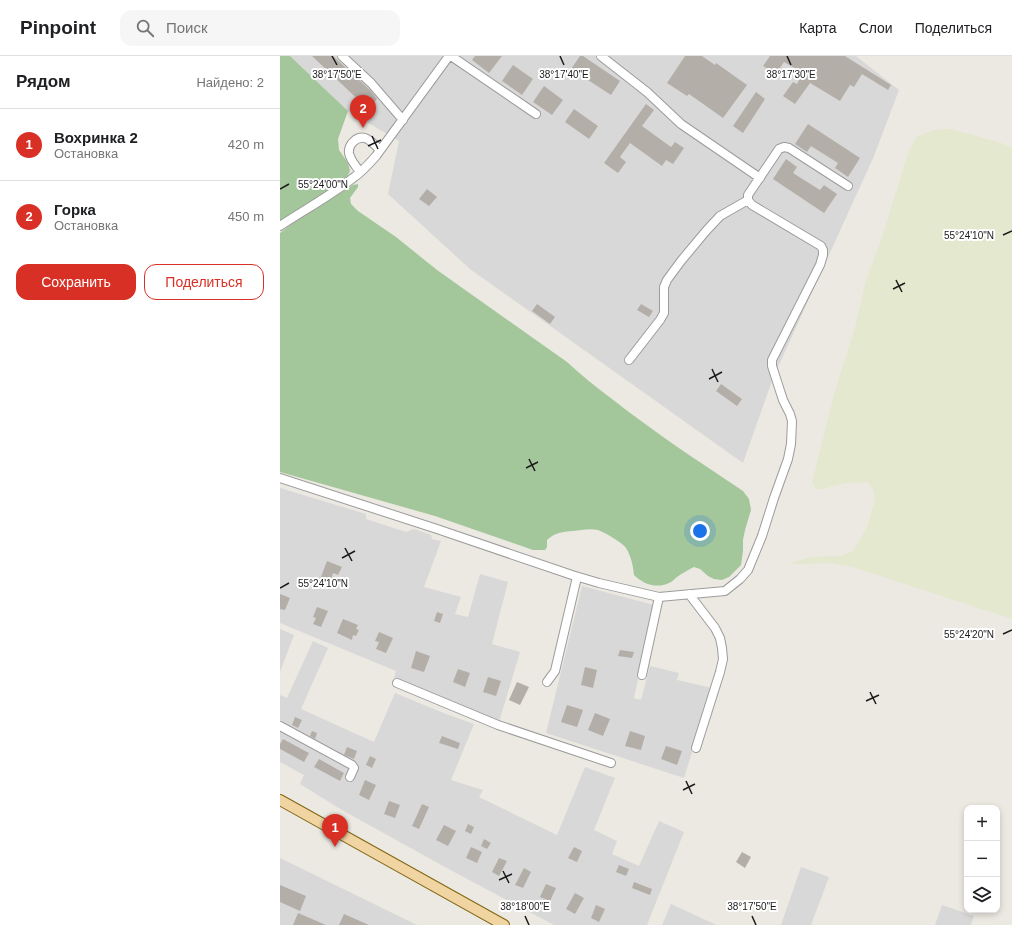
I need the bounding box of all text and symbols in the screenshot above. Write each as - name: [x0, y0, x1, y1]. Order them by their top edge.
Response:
- search box: [120, 10, 400, 46]
- text: Pinpoint: [20, 17, 96, 38]
- icon: search: [134, 17, 156, 39]
- text: Поиск: [166, 19, 208, 36]
- text: Карта: [799, 20, 837, 36]
- text: Слои: [859, 20, 893, 36]
- text: Поделиться: [915, 20, 992, 36]
- text: 38°17'50"E: [312, 69, 362, 80]
- text: 38°17'40"E: [539, 69, 589, 80]
- text: 38°17'30"E: [766, 69, 816, 80]
- text: Рядом: [16, 72, 71, 91]
- text: Найдено: 2: [196, 75, 264, 90]
- pin: 2: [350, 95, 376, 128]
- text: Вохринка 2: [54, 129, 138, 146]
- text: 1: [25, 137, 33, 152]
- text: 420 m: [228, 137, 264, 152]
- text: Остановка: [54, 146, 118, 161]
- text: 55°24'00"N: [298, 179, 348, 190]
- text: Горка: [54, 201, 96, 218]
- text: 2: [25, 209, 33, 224]
- text: 450 m: [228, 209, 264, 224]
- text: Остановка: [54, 218, 118, 233]
- text: 55°24'10"N: [944, 230, 994, 241]
- button: Сохранить: [16, 264, 136, 300]
- button: Поделиться: [144, 264, 264, 300]
- your location: [690, 521, 710, 541]
- text: 55°24'10"N: [298, 578, 348, 589]
- text: 55°24'20"N: [944, 629, 994, 640]
- map controls: [964, 805, 1000, 913]
- button: +: [964, 805, 1000, 841]
- pin: 1: [322, 814, 348, 847]
- button: −: [964, 841, 1000, 877]
- button: layers: [964, 877, 1000, 913]
- text: 38°18'00"E: [500, 901, 550, 912]
- text: 38°17'50"E: [727, 901, 777, 912]

